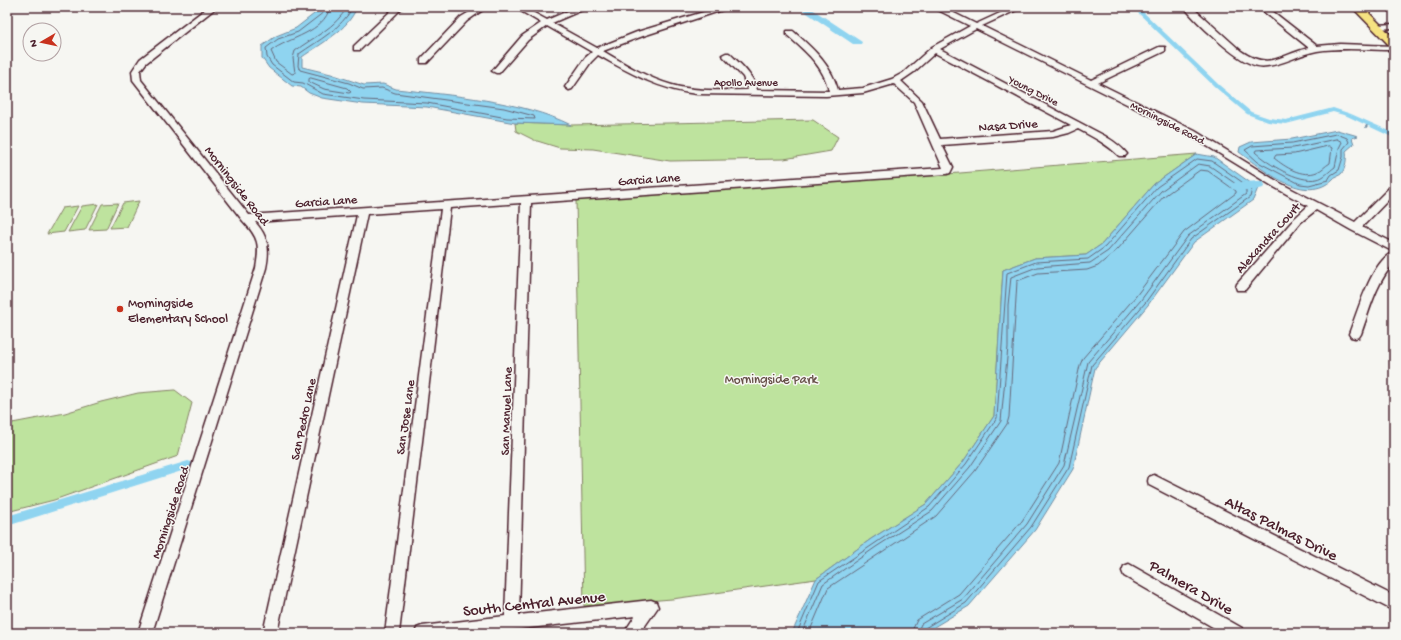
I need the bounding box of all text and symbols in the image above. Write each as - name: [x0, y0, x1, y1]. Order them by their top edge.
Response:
- north arrow: [22, 22, 62, 62]
- text: N: [28, 39, 41, 48]
- street label: Young Drive: [1005, 74, 1060, 110]
- street label: Apollo Avenue: [714, 78, 778, 90]
- street label: Morningside Road: [1128, 100, 1208, 148]
- street label: Nasa Drive: [978, 117, 1038, 136]
- street label: Morningside Road: [200, 144, 272, 230]
- street label: Garcia Lane: [618, 171, 681, 190]
- street label: Garcia Lane: [295, 193, 358, 212]
- street label: Alexandra Court: [1233, 199, 1306, 277]
- place label: Morningside Elementary School: [128, 297, 228, 327]
- marker: Morningside Elementary School: [115, 304, 125, 314]
- street label: San Manuel Lane: [498, 366, 517, 456]
- park label: Morningside Park: [725, 373, 819, 388]
- street label: San Pedro Lane: [288, 377, 321, 462]
- street label: San Jose Lane: [394, 379, 419, 456]
- street label: Morningside Road: [149, 463, 194, 561]
- street label: Altas Palmas Drive: [1221, 493, 1341, 567]
- street label: Palmera Drive: [1144, 557, 1236, 621]
- street label: South Central Avenue: [462, 588, 607, 622]

